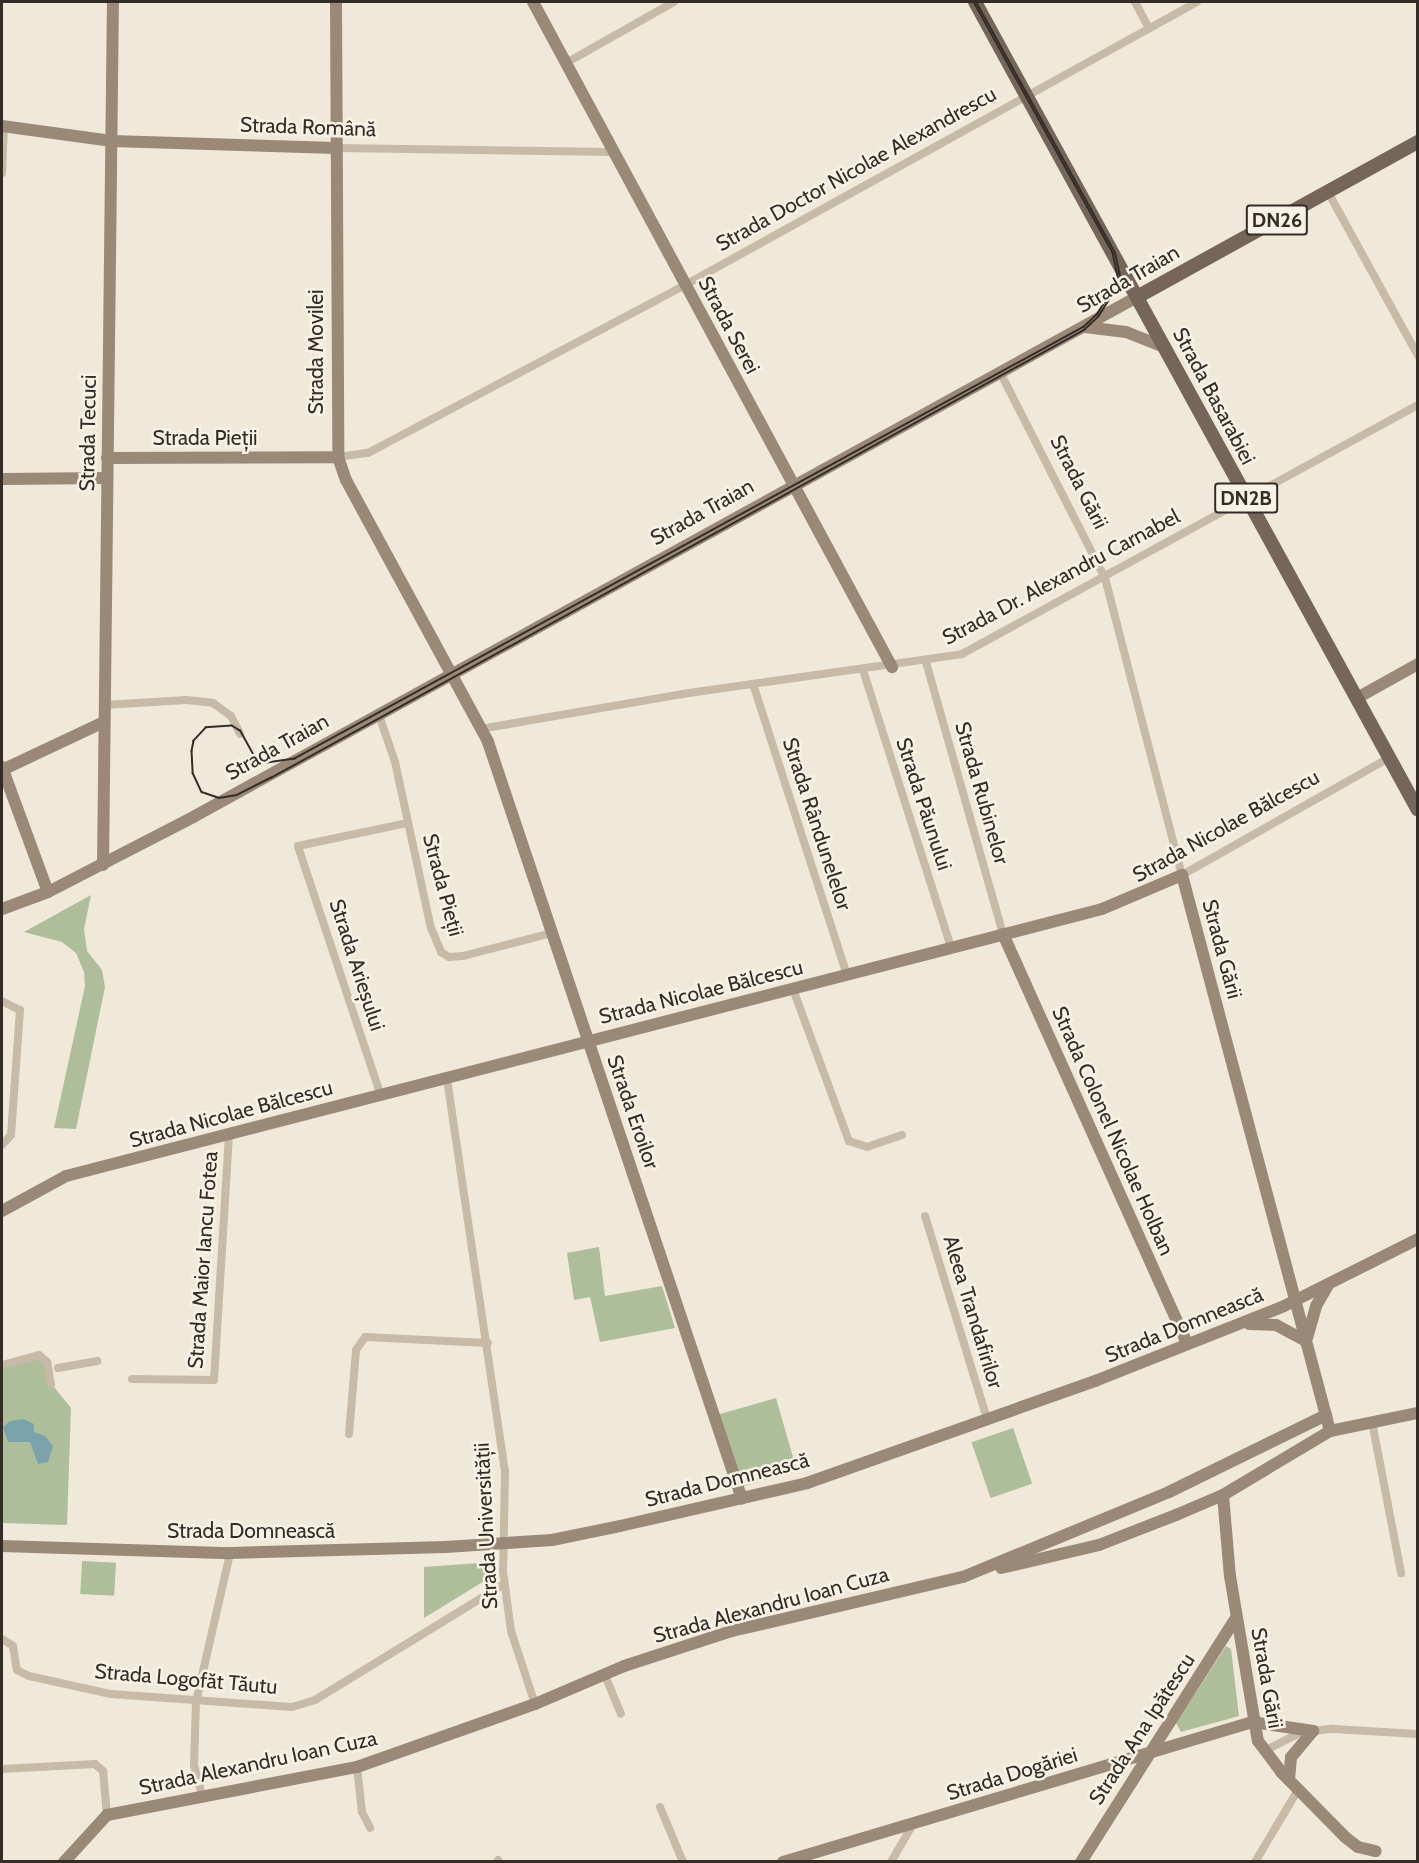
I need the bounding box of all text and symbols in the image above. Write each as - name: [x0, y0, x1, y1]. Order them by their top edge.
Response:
- street label: Strada Doctor Nicolae Alexandrescu: [711, 81, 1001, 257]
- street label: Strada Română: [240, 112, 376, 142]
- road number: DN26: [1246, 203, 1308, 237]
- street label: Strada Traian: [1072, 240, 1184, 318]
- street label: Strada Serei: [693, 272, 765, 378]
- street label: Strada Movilei: [303, 289, 329, 415]
- street label: Strada Basarabiei: [1167, 323, 1261, 469]
- street label: Strada Tecuci: [74, 374, 102, 492]
- street label: Strada Pieții: [152, 425, 258, 451]
- street label: Strada Gării: [1045, 431, 1113, 533]
- street label: Strada Traian: [646, 473, 758, 551]
- road number: DN2B: [1213, 481, 1279, 515]
- street label: Strada Dr. Alexandru Carnabel: [938, 504, 1184, 650]
- street label: Strada Traian: [221, 708, 333, 786]
- street label: Strada Rubinelor: [950, 719, 1014, 867]
- street label: Strada Rândunelelor: [777, 734, 857, 914]
- street label: Strada Păunului: [891, 734, 957, 874]
- street label: Strada Nicolae Bălcescu: [1128, 764, 1324, 888]
- street label: Strada Pieții: [417, 831, 469, 939]
- street label: Strada Arieșului: [324, 896, 390, 1034]
- street label: Strada Gării: [1197, 897, 1247, 1001]
- street label: Strada Nicolae Bălcescu: [596, 954, 806, 1030]
- street label: Strada Colonel Nicolae Holban: [1047, 1003, 1179, 1259]
- street label: Strada Eroilor: [602, 1052, 664, 1172]
- street label: Strada Nicolae Bălcescu: [127, 1075, 335, 1153]
- street label: Strada Maior Iancu Fotea: [183, 1150, 223, 1370]
- street label: Aleea Trandafirilor: [938, 1232, 1008, 1392]
- street label: Strada Domnească: [1101, 1282, 1267, 1368]
- street label: Strada Universității: [469, 1442, 503, 1610]
- street label: Strada Domnească: [642, 1447, 812, 1513]
- street label: Strada Domnească: [167, 1518, 335, 1544]
- street label: Strada Alexandru Ioan Cuza: [650, 1561, 892, 1649]
- street label: Strada Gării: [1246, 1626, 1288, 1730]
- street label: Strada Ana Ipătescu: [1084, 1649, 1200, 1809]
- street label: Strada Logofăt Tăutu: [94, 1658, 278, 1700]
- street label: Strada Alexandru Ioan Cuza: [137, 1725, 379, 1801]
- street label: Strada Dogăriei: [943, 1742, 1081, 1806]

